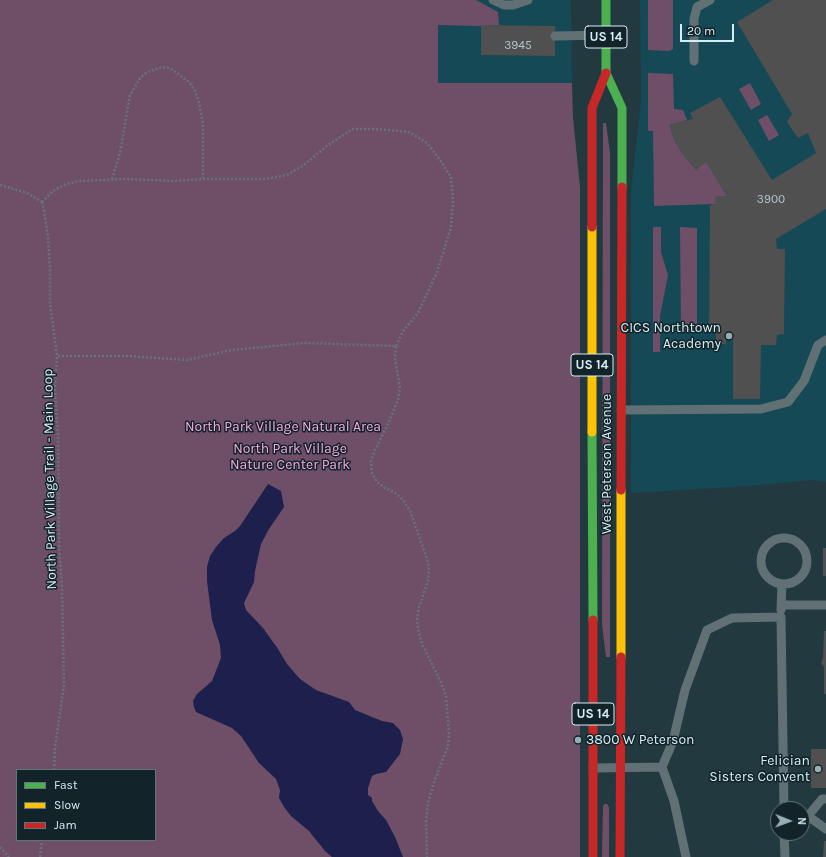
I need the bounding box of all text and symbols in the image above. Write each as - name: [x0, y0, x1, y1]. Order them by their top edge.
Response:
- scale bar: [682, 16, 736, 42]
- text: 20 m: [687, 24, 715, 38]
- road number: US 14: [585, 26, 627, 48]
- house number: 3945: [504, 39, 532, 53]
- house number: 3900: [757, 193, 785, 207]
- place label: CICS Northtown Academy: [621, 320, 721, 352]
- marker: CICS Northtown Academy: [724, 331, 734, 341]
- road number: US 14: [571, 354, 613, 376]
- street label: North Park Village Trail - Main Loop: [40, 368, 60, 590]
- street label: West Peterson Avenue: [599, 394, 615, 534]
- park label: North Park Village Natural Area: [185, 419, 381, 435]
- park label: North Park Village Nature Center Park: [230, 441, 350, 474]
- road number: US 14: [572, 703, 614, 725]
- place label: 3800 W Peterson: [586, 732, 695, 748]
- marker: 3800 W Peterson: [573, 735, 583, 745]
- place label: Felician Sisters Convent: [709, 753, 810, 786]
- marker: Felician Sisters Convent: [813, 764, 823, 774]
- legend: [16, 769, 156, 841]
- text: Fast: [54, 778, 77, 792]
- text: Slow: [54, 798, 80, 812]
- north arrow: [770, 801, 810, 841]
- text: N: [795, 817, 808, 825]
- text: Jam: [54, 818, 77, 832]

